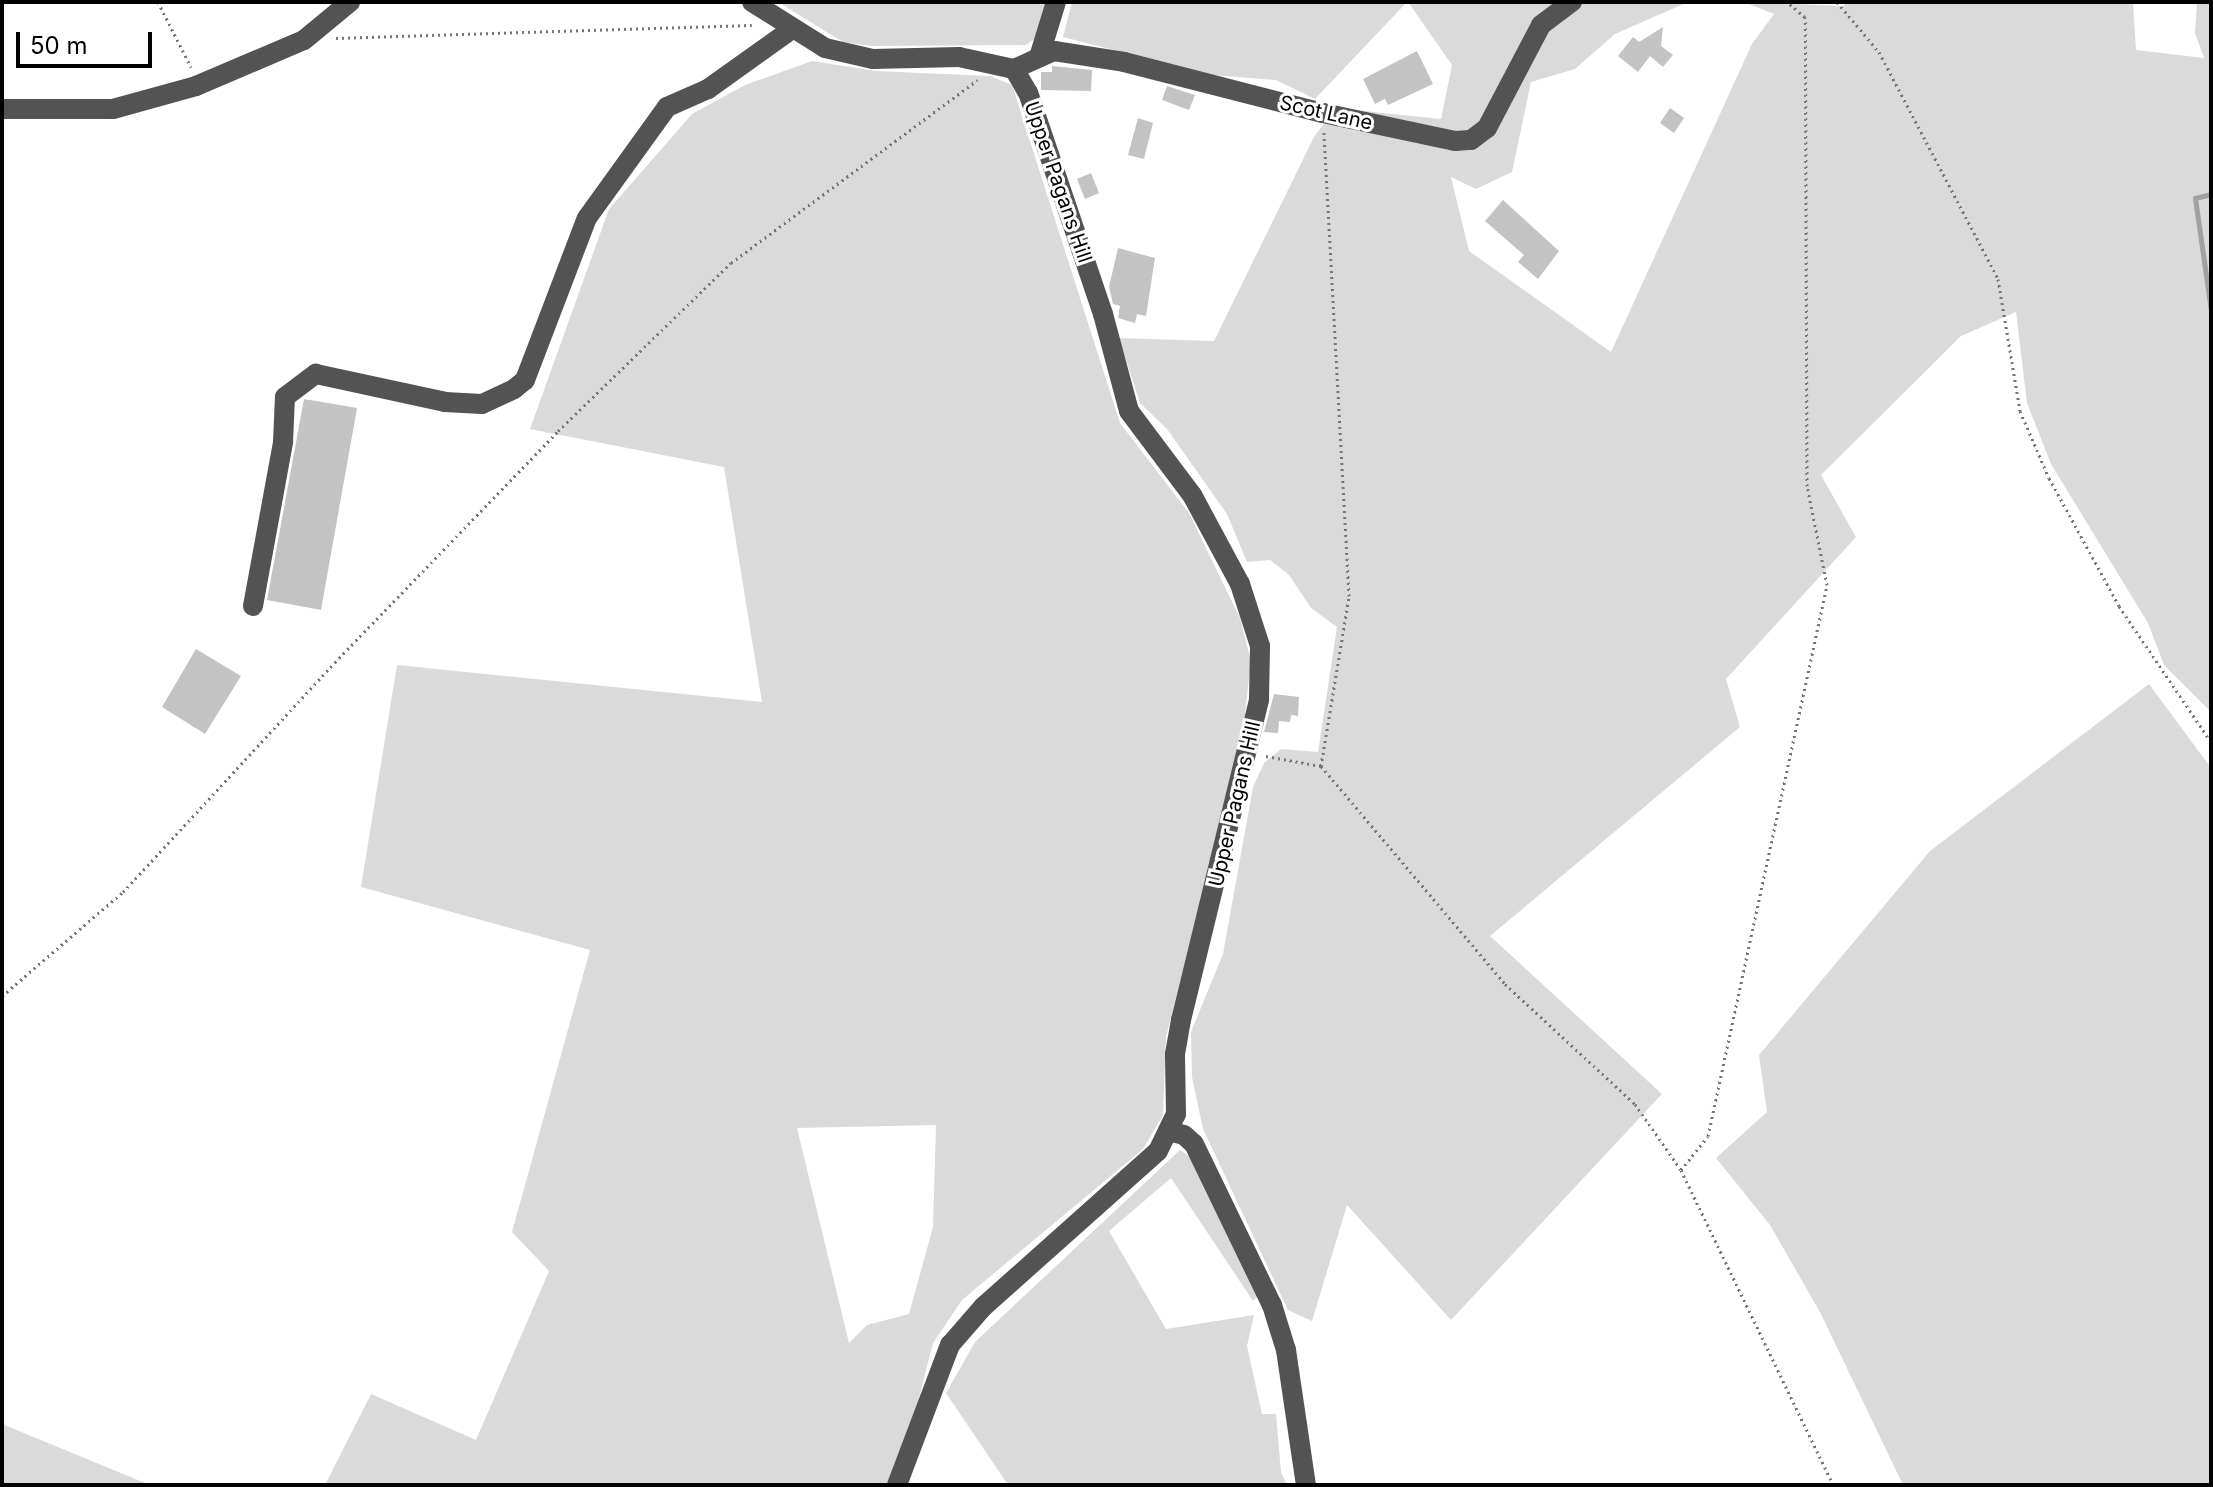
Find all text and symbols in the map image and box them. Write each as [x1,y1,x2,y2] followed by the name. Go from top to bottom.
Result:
[20,16,156,66] scale bar
[30,31,88,60] text: 50 m
[1277,91,1375,135] street label: Scot Lane
[1019,98,1097,266] street label: Upper Pagans Hill
[1204,719,1266,889] street label: Upper Pagans Hill

